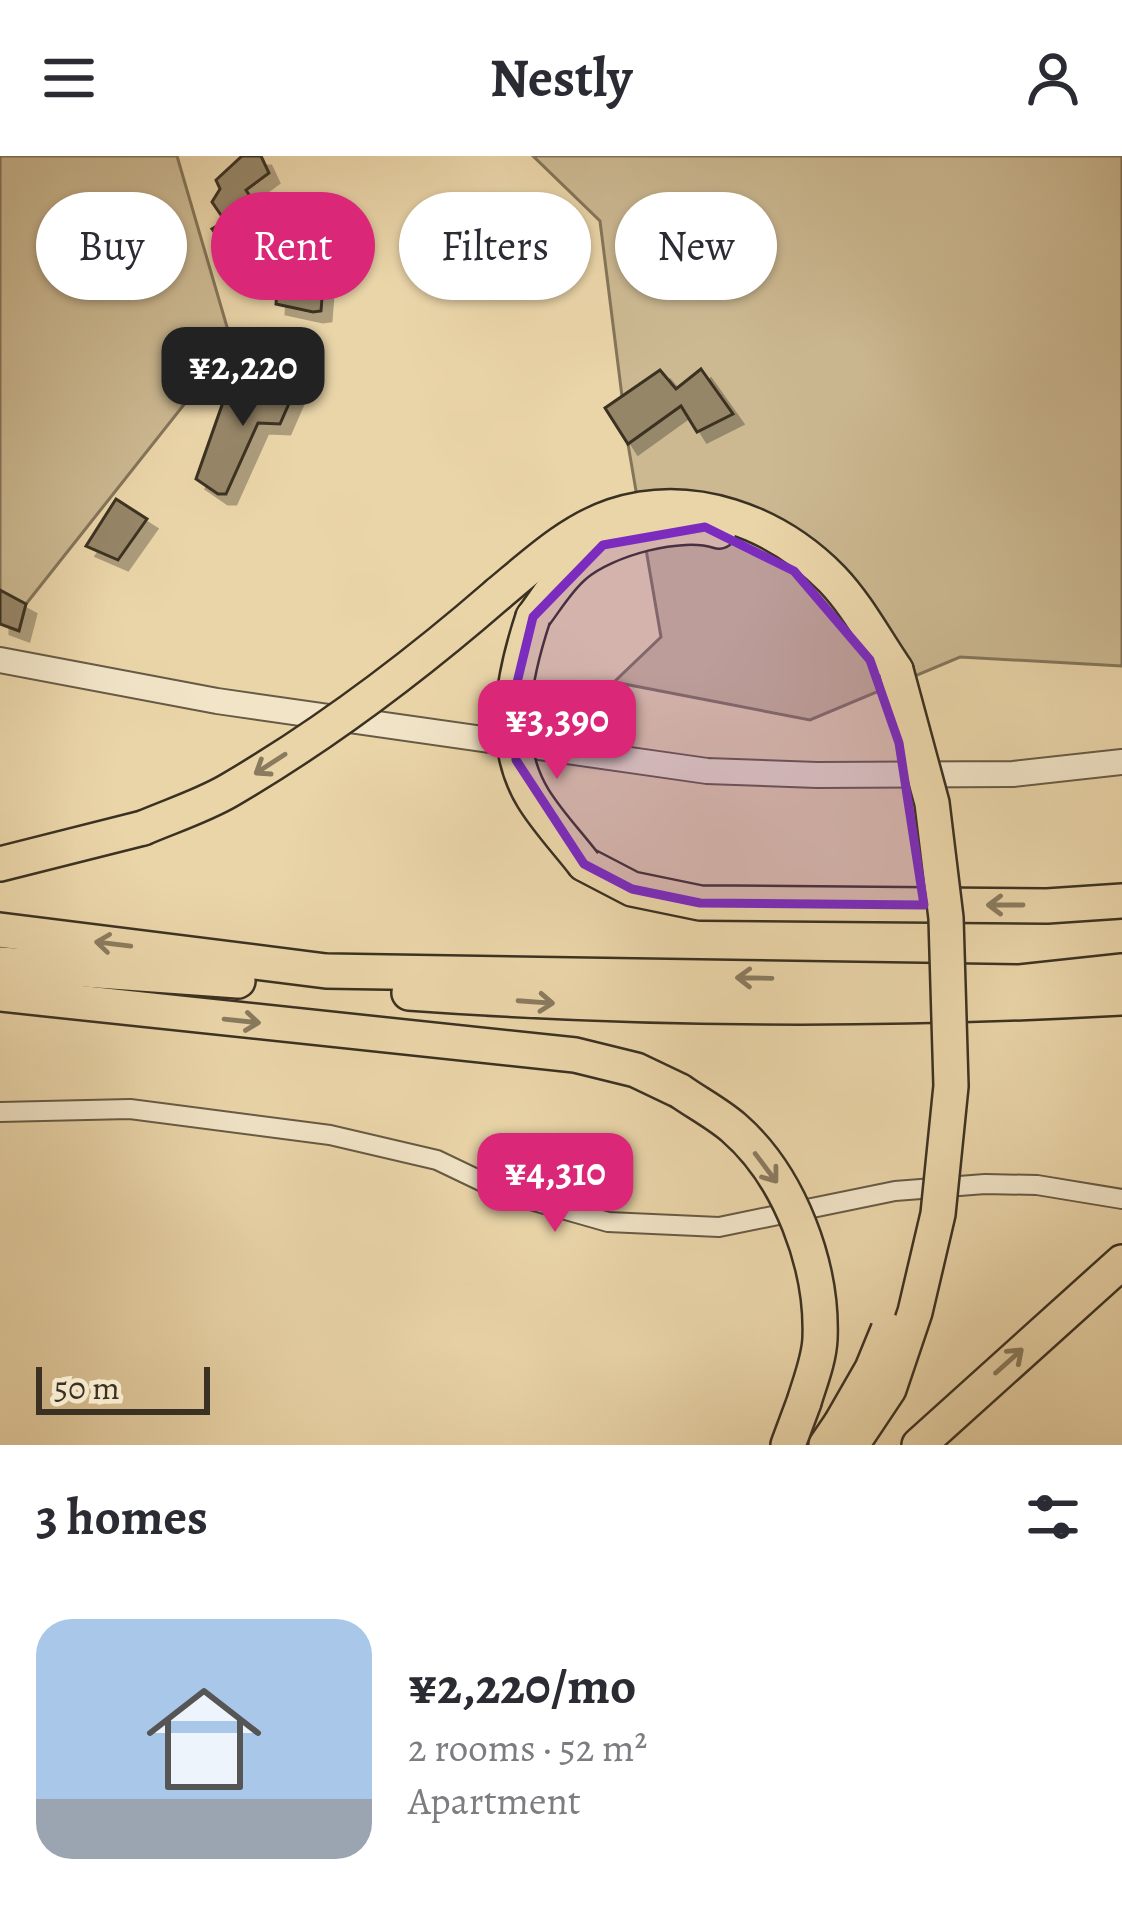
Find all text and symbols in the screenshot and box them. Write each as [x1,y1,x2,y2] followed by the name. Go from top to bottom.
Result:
[490,41,632,115] text: Nestly
[36,45,102,111] icon: menu
[1020,45,1086,111] icon: person
[36,192,187,300] chip: Buy
[211,192,375,300] chip: Rent
[399,192,591,300] chip: Filters
[615,192,777,300] chip: New
[145,327,341,429] pin: ¥2,220
[188,339,298,392] text: ¥2,220
[459,680,655,782] pin: ¥3,390
[505,692,609,745] text: ¥3,390
[253,752,287,777] one-way arrow
[986,894,1025,916] one-way arrow
[94,933,133,955] one-way arrow
[735,967,774,989] one-way arrow
[516,991,555,1014] one-way arrow
[221,1010,260,1032] one-way arrow
[457,1133,653,1235] pin: ¥4,310
[504,1145,606,1198] text: ¥4,310
[753,1152,779,1184] one-way arrow
[993,1347,1023,1375] one-way arrow
[36,1361,210,1414] scale bar
[54,1365,120,1410] text: 50 m
[36,1482,208,1552] text: 3 homes
[1020,1484,1086,1550] icon: filters
[408,1651,636,1721] text: ¥2,220/mo
[132,1667,276,1811] icon: home
[408,1721,647,1774] text: 2 rooms · 52 m²
[408,1774,581,1827] text: Apartment

